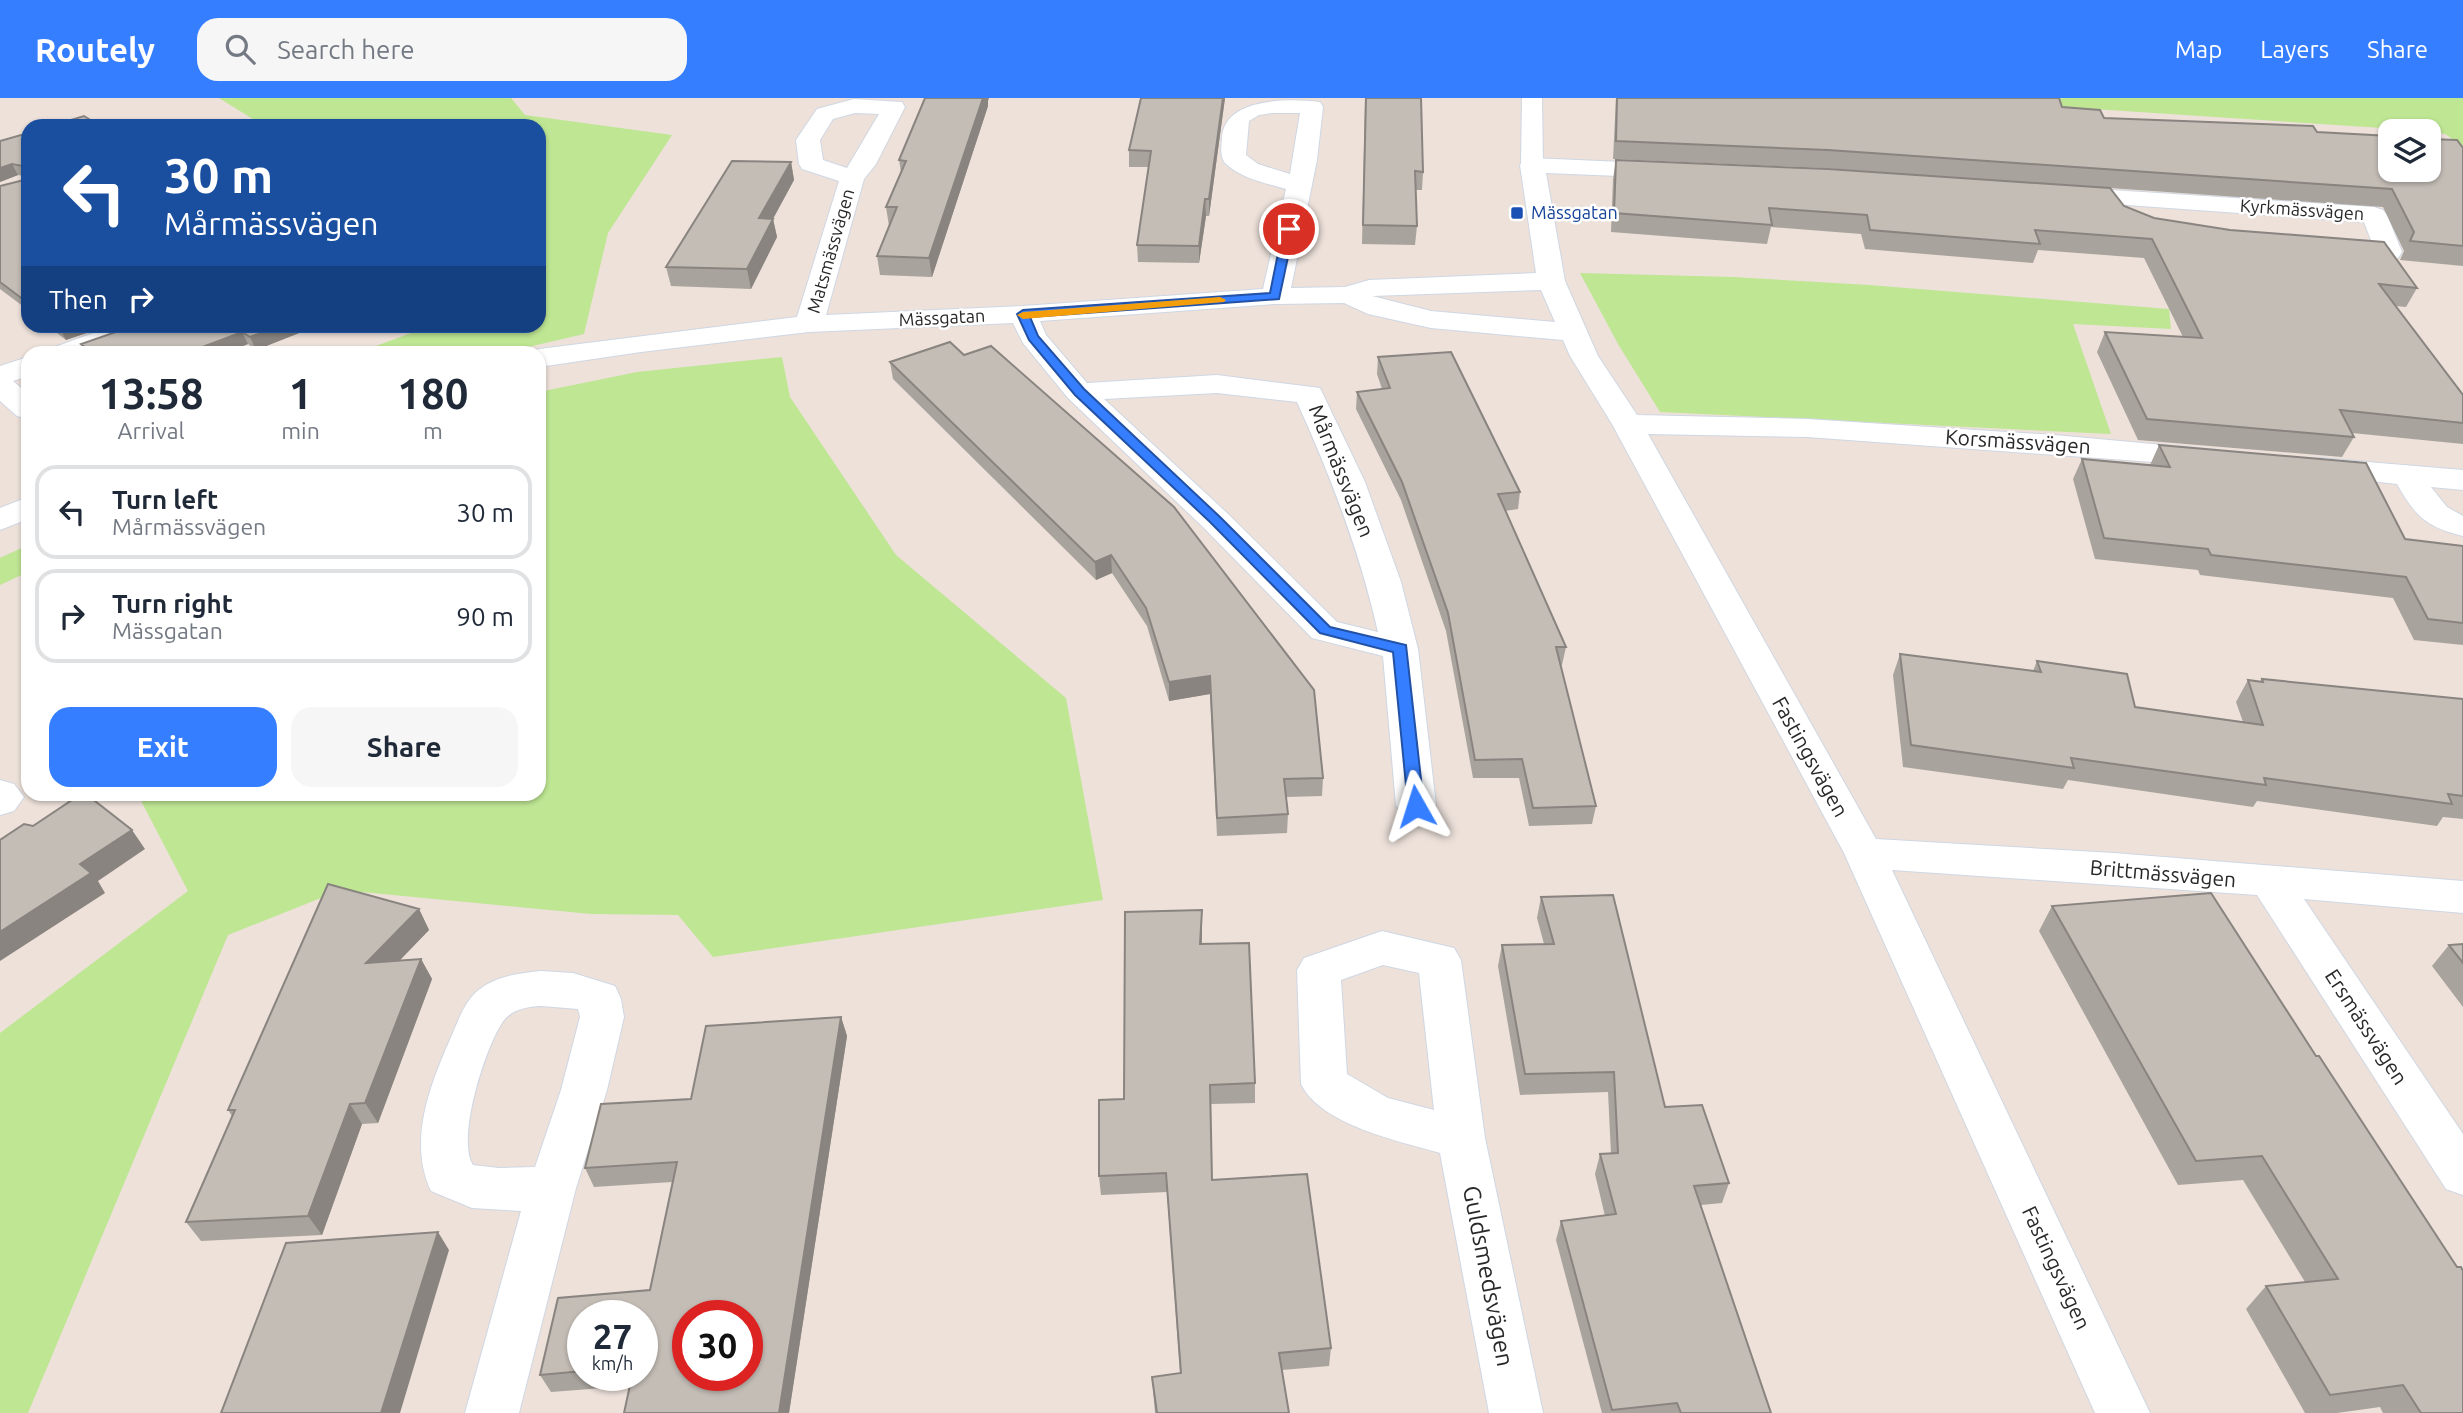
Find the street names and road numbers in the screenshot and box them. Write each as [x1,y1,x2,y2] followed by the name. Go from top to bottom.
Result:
[803,186,857,315] street label: Matsmässvägen
[2239,195,2365,223] street label: Kyrkmässvägen
[898,305,986,329] street label: Mässgatan
[1304,401,1379,540] street label: Mårmässvägen
[1945,424,2092,458] street label: Korsmässvägen
[1768,692,1854,821] street label: Fastingsvägen
[2089,855,2237,891] street label: Brittmässvägen
[2321,964,2413,1089] street label: Ersmässvägen
[1458,1183,1519,1369] street label: Guldsmedsvägen
[2018,1202,2096,1333] street label: Fastingsvägen

